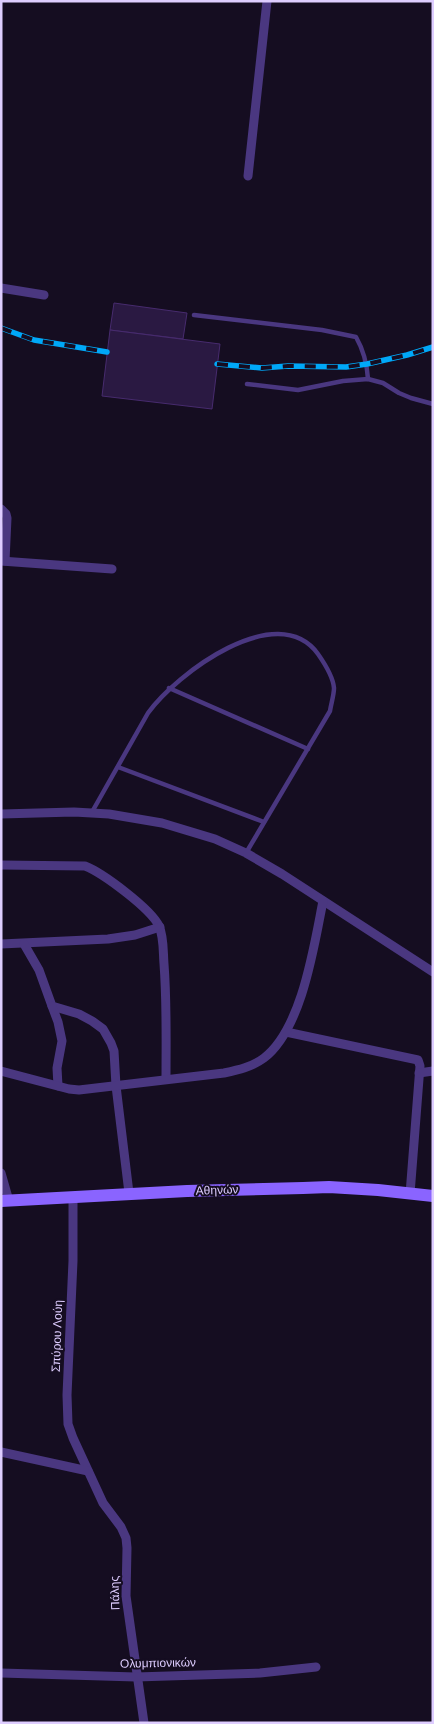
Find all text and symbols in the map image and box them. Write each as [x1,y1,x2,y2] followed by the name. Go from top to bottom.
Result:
[195,1182,239,1198] street label: Αθηνών
[49,1300,65,1372] street label: Σπύρου Λούη
[107,1576,123,1610] street label: Πάλης
[120,1655,196,1671] street label: Ολυμπιονικών

